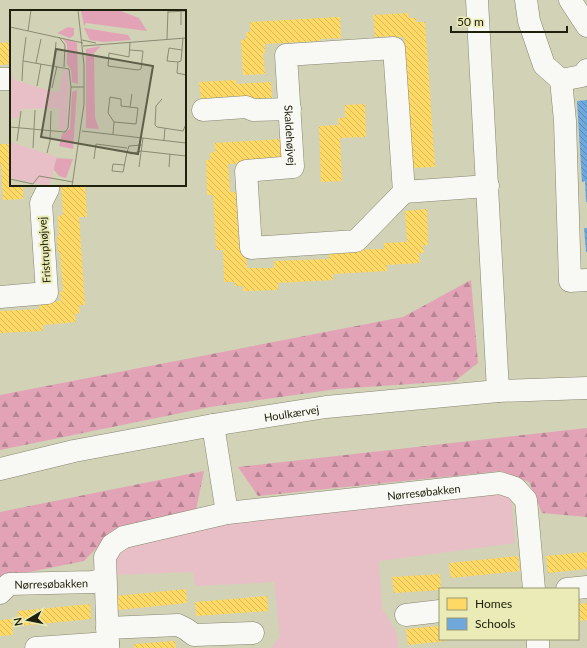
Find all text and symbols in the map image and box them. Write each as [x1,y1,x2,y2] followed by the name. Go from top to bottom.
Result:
[451,8,567,34] scale bar
[10,10,186,186] inset map
[457,14,484,29] text: 50 m
[283,105,299,166] street label: Skaldehøjvej
[35,216,53,284] street label: Fristruphøjvej
[263,402,320,423] street label: Houlkærvej
[386,481,461,502] street label: Nørresøbakken
[14,576,88,590] street label: Nørresøbakken
[439,588,579,640] legend
[475,596,512,611] text: Homes
[8,600,48,640] north arrow
[475,616,516,631] text: Schools
[11,617,25,627] text: N

